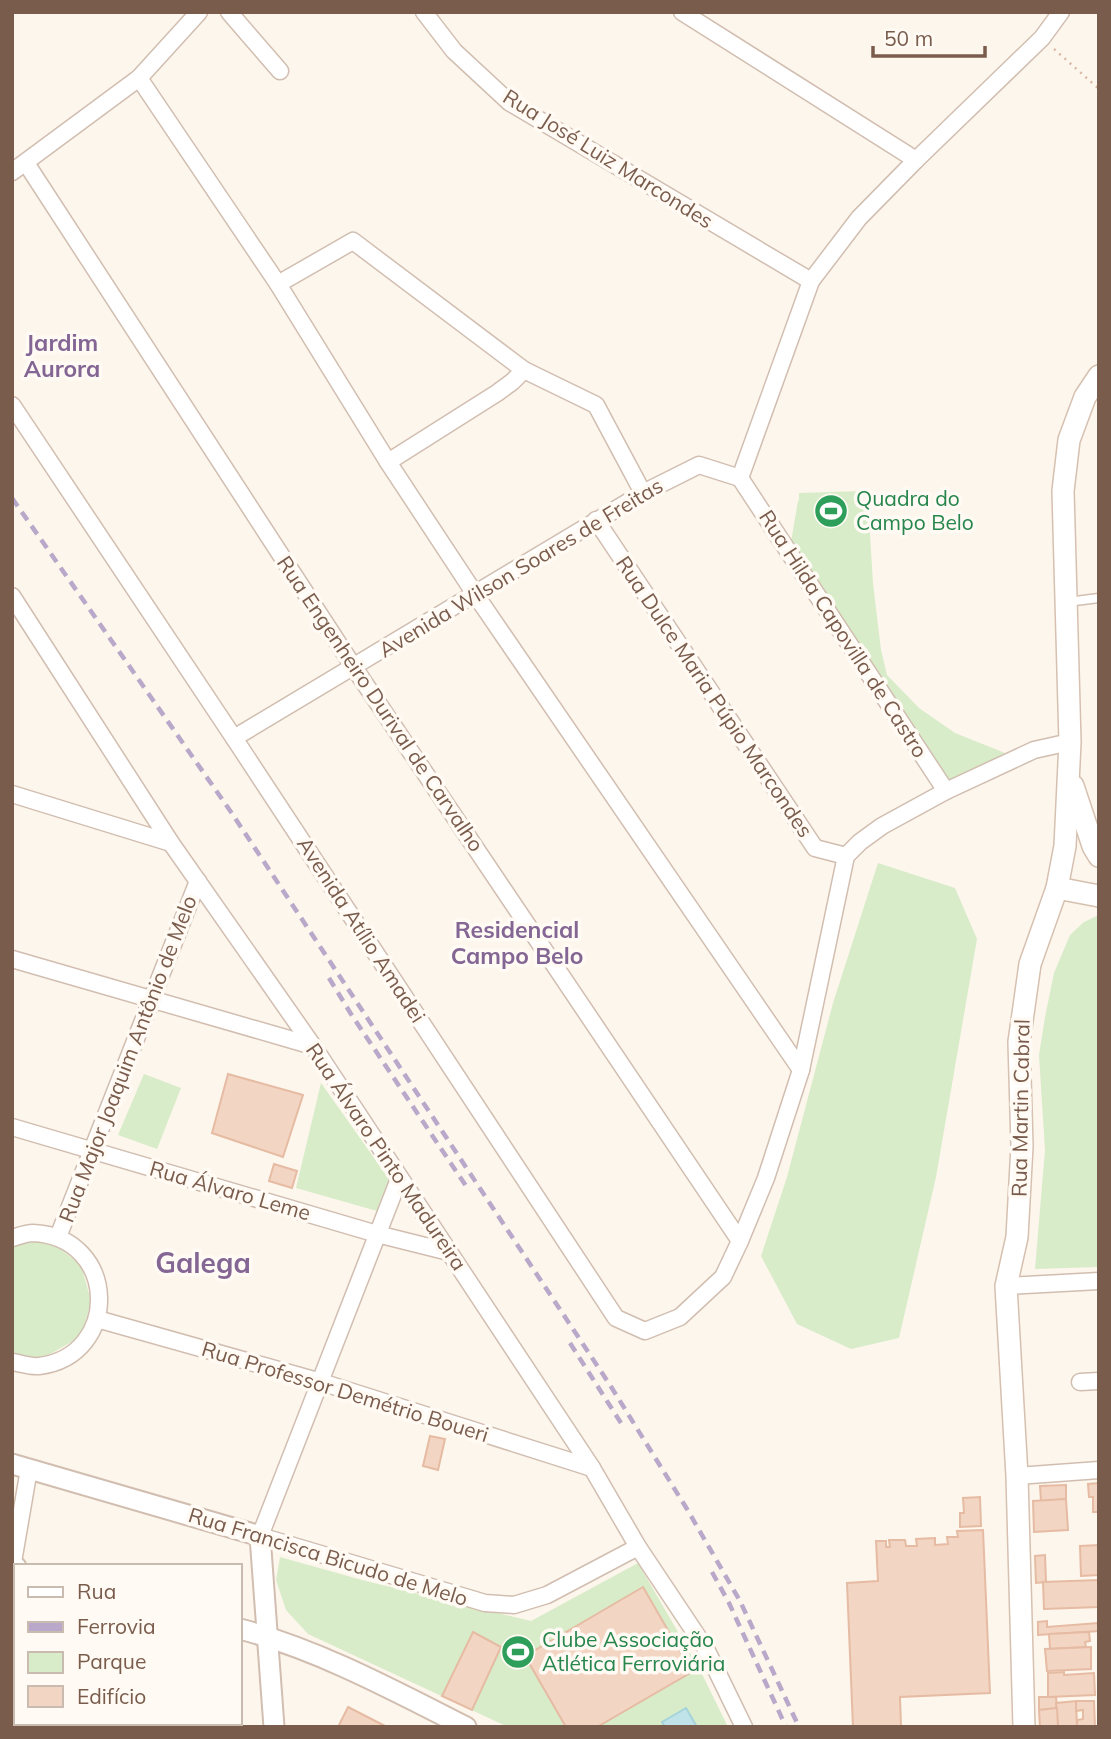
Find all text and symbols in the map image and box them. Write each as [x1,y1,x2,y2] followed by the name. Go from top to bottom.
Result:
[873,14,985,58] scale bar
[884,25,933,51] text: 50 m
[499,83,718,233] street label: Rua José Luiz Marcondes
[24,328,100,383] district label: Jardim Aurora
[374,472,667,662] street label: Avenida Wilson Soares de Freitas
[856,485,974,535] place label: Quadra do Campo Belo
[812,492,850,530] sports icon: Quadra do Campo Belo
[754,505,934,762] street label: Rua Hilda Capovilla de Castro
[272,551,490,856] street label: Rua Engenheiro Durival de Carvalho
[611,551,819,842] street label: Rua Dulce Maria Púpio Marcondes
[292,832,432,1027] street label: Avenida Atílio Amadei
[53,891,202,1226] street label: Rua Major Joaquim Antônio de Melo
[451,915,583,970] district label: Residencial Campo Belo
[1005,1019,1035,1197] street label: Rua Martin Cabral
[301,1038,473,1275] street label: Rua Álvaro Pinto Madureira
[147,1155,314,1225] street label: Rua Álvaro Leme
[155,1245,251,1280] district label: Galega
[199,1335,492,1447] street label: Rua Professor Demétrio Boueri
[185,1501,471,1611] street label: Rua Francisca Bicudo de Melo
[14,1564,242,1725] legend
[77,1578,116,1604] text: Rua
[77,1613,156,1639] text: Ferrovia
[542,1626,725,1676] place label: Clube Associação Atlética Ferroviária
[499,1633,537,1671] sports icon: Clube Associação Atlética Ferroviária
[77,1648,146,1674] text: Parque
[77,1683,146,1709] text: Edifício

